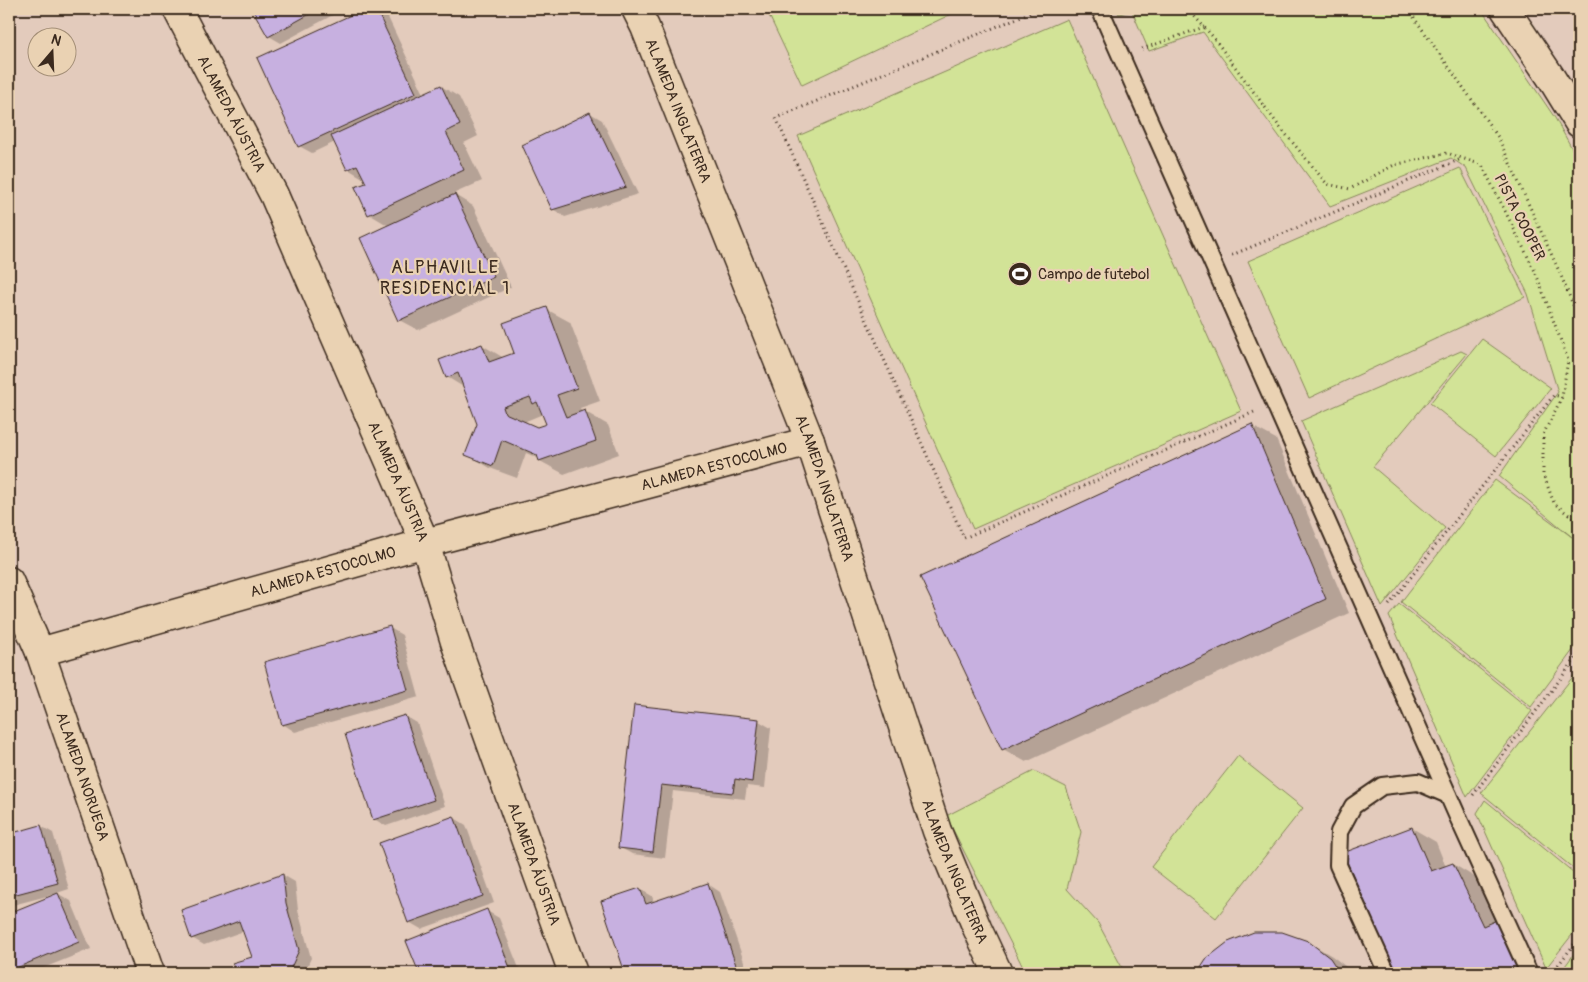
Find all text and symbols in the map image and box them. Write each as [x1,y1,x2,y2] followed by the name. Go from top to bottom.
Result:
[28,28,78,78] north arrow
[49,31,63,50] text: N
[641,36,715,186] street label: ALAMEDA INGLATERRA
[193,52,269,176] street label: ALAMEDA ÁUSTRIA
[1490,171,1550,264] street label: PISTA COOPER
[380,256,510,300] district label: ALPHAVILLE RESIDENCIAL 1
[1007,261,1033,287] sports icon: Campo de futebol
[1038,265,1150,284] place label: Campo de futebol
[790,412,858,564] street label: ALAMEDA INGLATERRA
[363,419,432,545] street label: ALAMEDA ÁUSTRIA
[639,438,789,495] street label: ALAMEDA ESTOCOLMO
[248,543,398,602] street label: ALAMEDA ESTOCOLMO
[51,710,113,844] street label: ALAMEDA NORUEGA
[917,797,992,947] street label: ALAMEDA INGLATERRA
[503,800,564,928] street label: ALAMEDA ÁUSTRIA

